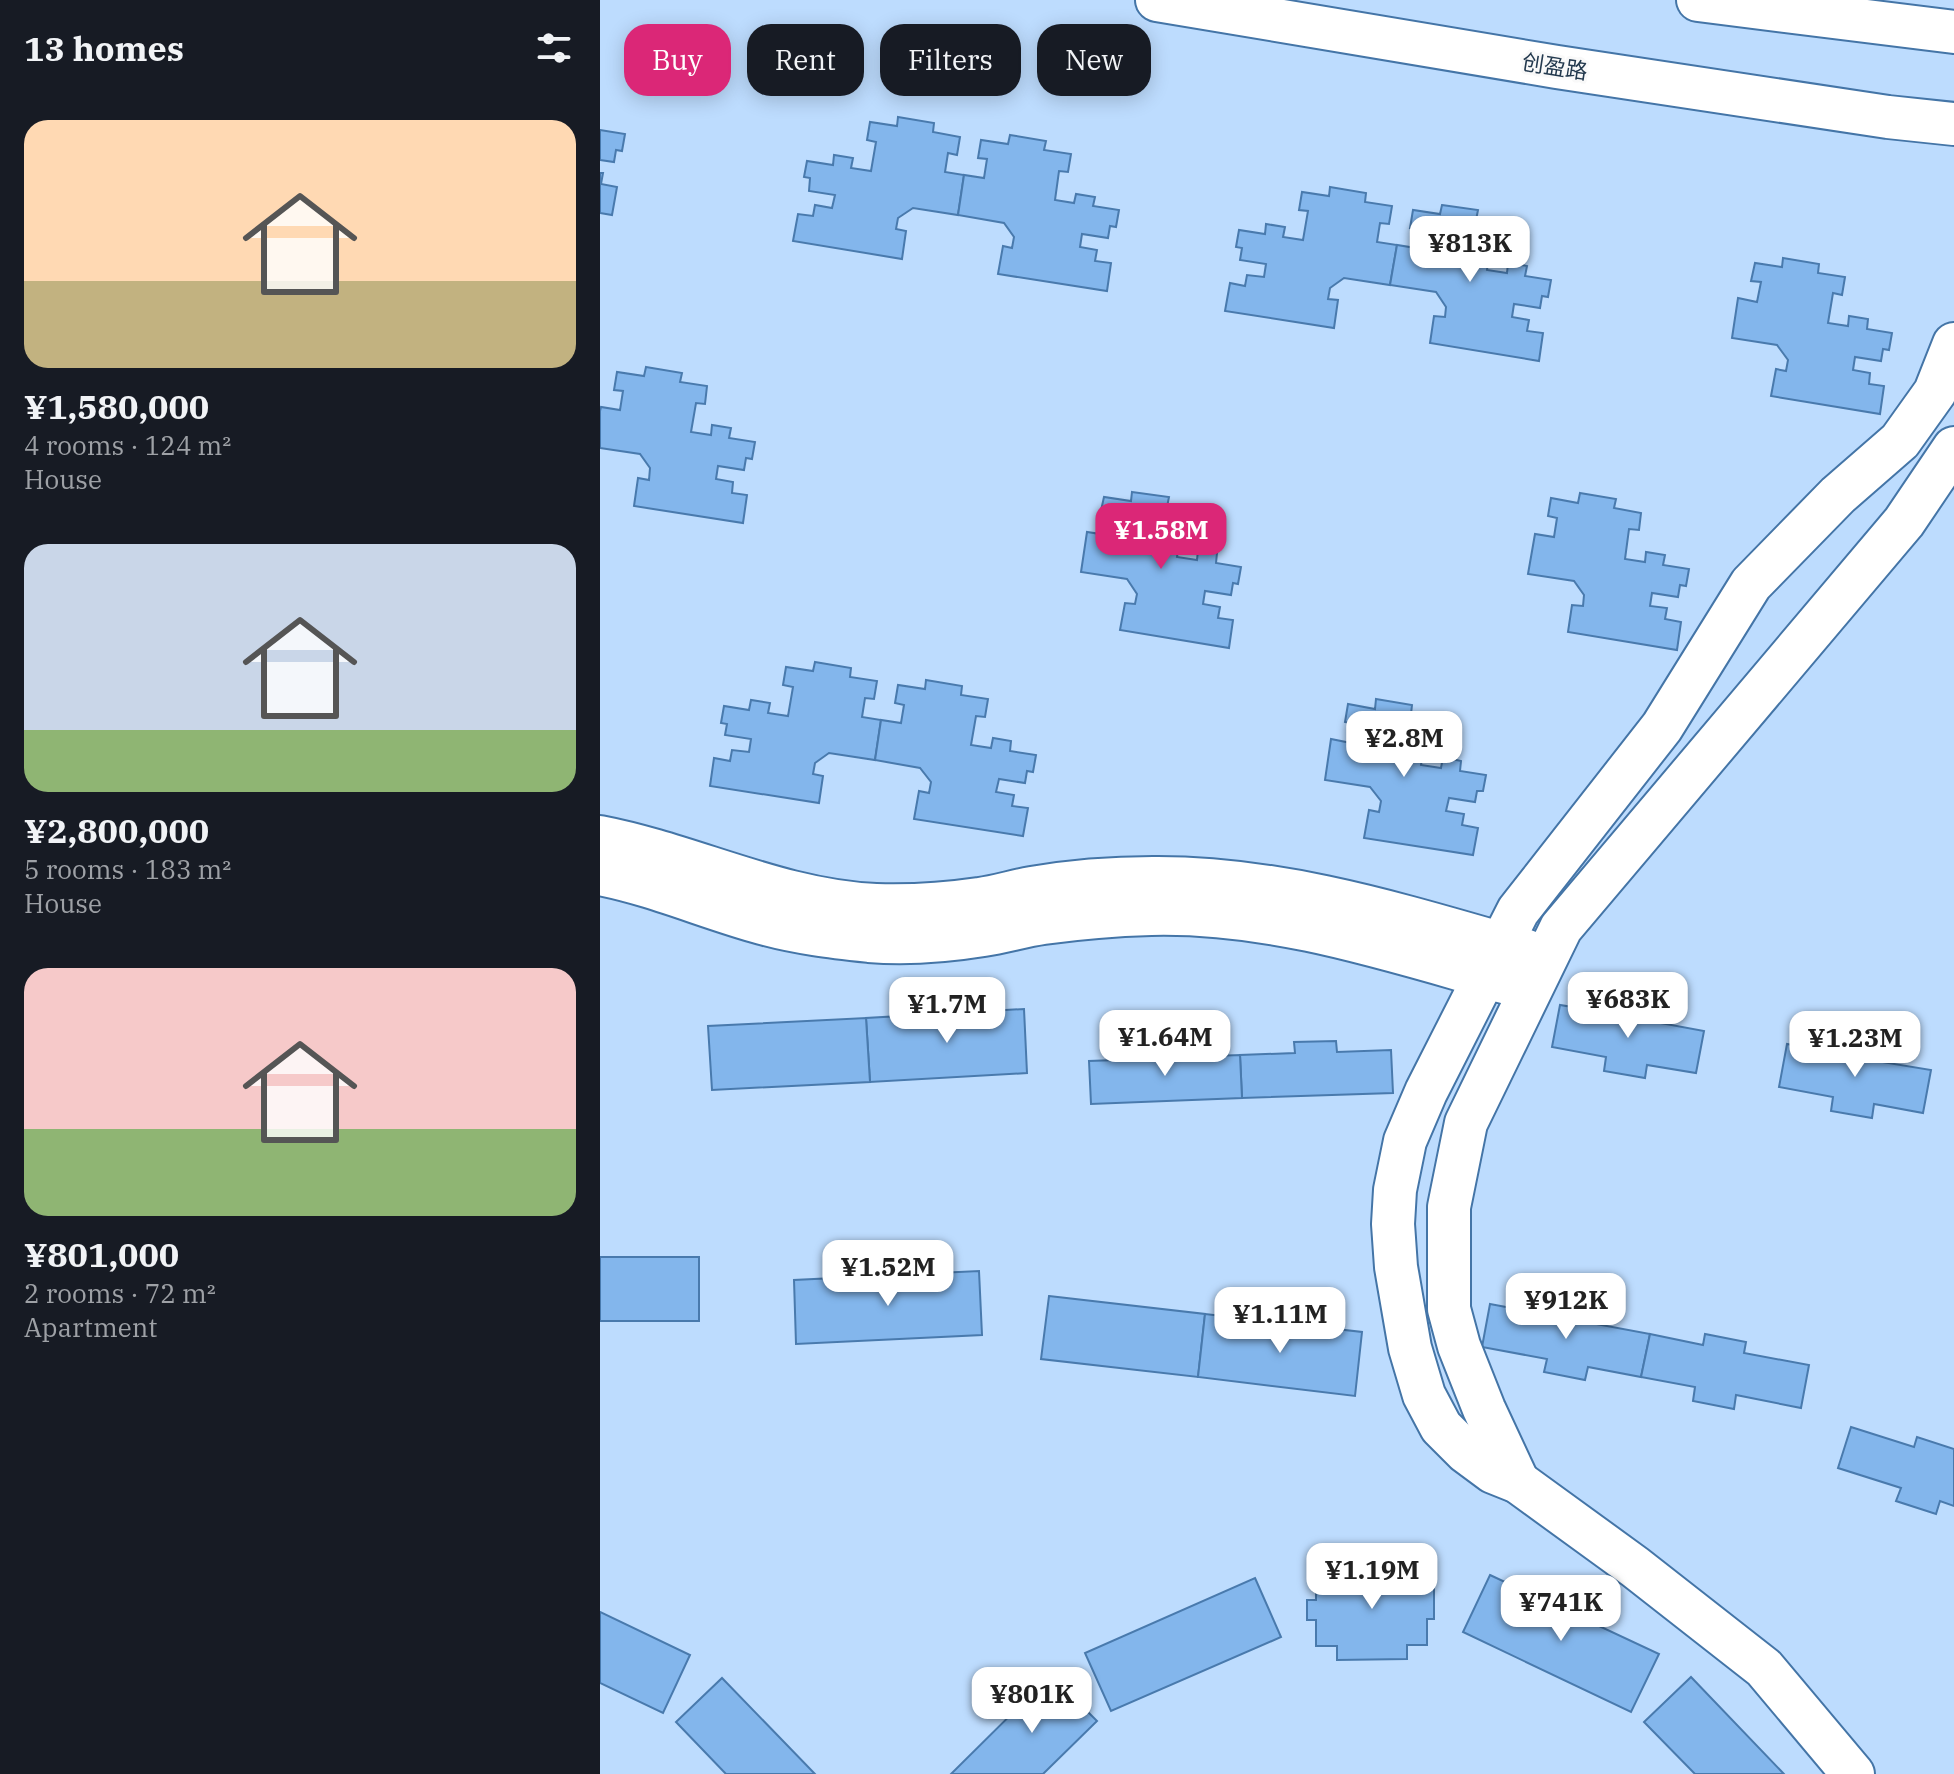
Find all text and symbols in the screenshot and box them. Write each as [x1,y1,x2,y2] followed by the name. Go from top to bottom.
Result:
[624,24,731,96] chip: Buy
[747,24,864,96] chip: Rent
[880,24,1021,96] chip: Filters
[1037,24,1151,96] chip: New
[24,26,184,70] text: 13 homes
[532,26,576,70] icon: filters
[1520,47,1590,85] street label: 创盈路
[228,172,372,316] icon: home
[1414,216,1526,284] pin: ¥813K
[1428,225,1512,259] text: ¥813K
[24,384,209,428] text: ¥1,580,000
[24,428,231,462] text: 4 rooms · 124 m²
[24,462,102,496] text: House
[1096,503,1226,571] pin: ¥1.58M
[1113,512,1209,546] text: ¥1.58M
[228,596,372,740] icon: home
[1348,711,1460,779] pin: ¥2.8M
[1364,720,1444,754] text: ¥2.8M
[24,808,209,852] text: ¥2,800,000
[24,852,231,886] text: 5 rooms · 183 m²
[24,886,102,920] text: House
[1572,972,1684,1040] pin: ¥683K
[891,977,1003,1045] pin: ¥1.7M
[1586,981,1670,1015] text: ¥683K
[907,986,987,1020] text: ¥1.7M
[1100,1010,1230,1078] pin: ¥1.64M
[1790,1011,1920,1079] pin: ¥1.23M
[1117,1019,1213,1053] text: ¥1.64M
[228,1020,372,1164] icon: home
[1807,1020,1903,1054] text: ¥1.23M
[24,1232,179,1276] text: ¥801,000
[823,1240,953,1308] pin: ¥1.52M
[840,1249,936,1283] text: ¥1.52M
[1510,1273,1622,1341] pin: ¥912K
[24,1276,216,1310] text: 2 rooms · 72 m²
[1524,1282,1608,1316] text: ¥912K
[1215,1287,1345,1355] pin: ¥1.11M
[1232,1296,1328,1330] text: ¥1.11M
[24,1310,157,1344] text: Apartment
[1307,1543,1437,1611] pin: ¥1.19M
[1324,1552,1420,1586] text: ¥1.19M
[1505,1575,1617,1643] pin: ¥741K
[1519,1584,1603,1618] text: ¥741K
[976,1667,1088,1735] pin: ¥801K
[990,1676,1074,1710] text: ¥801K

